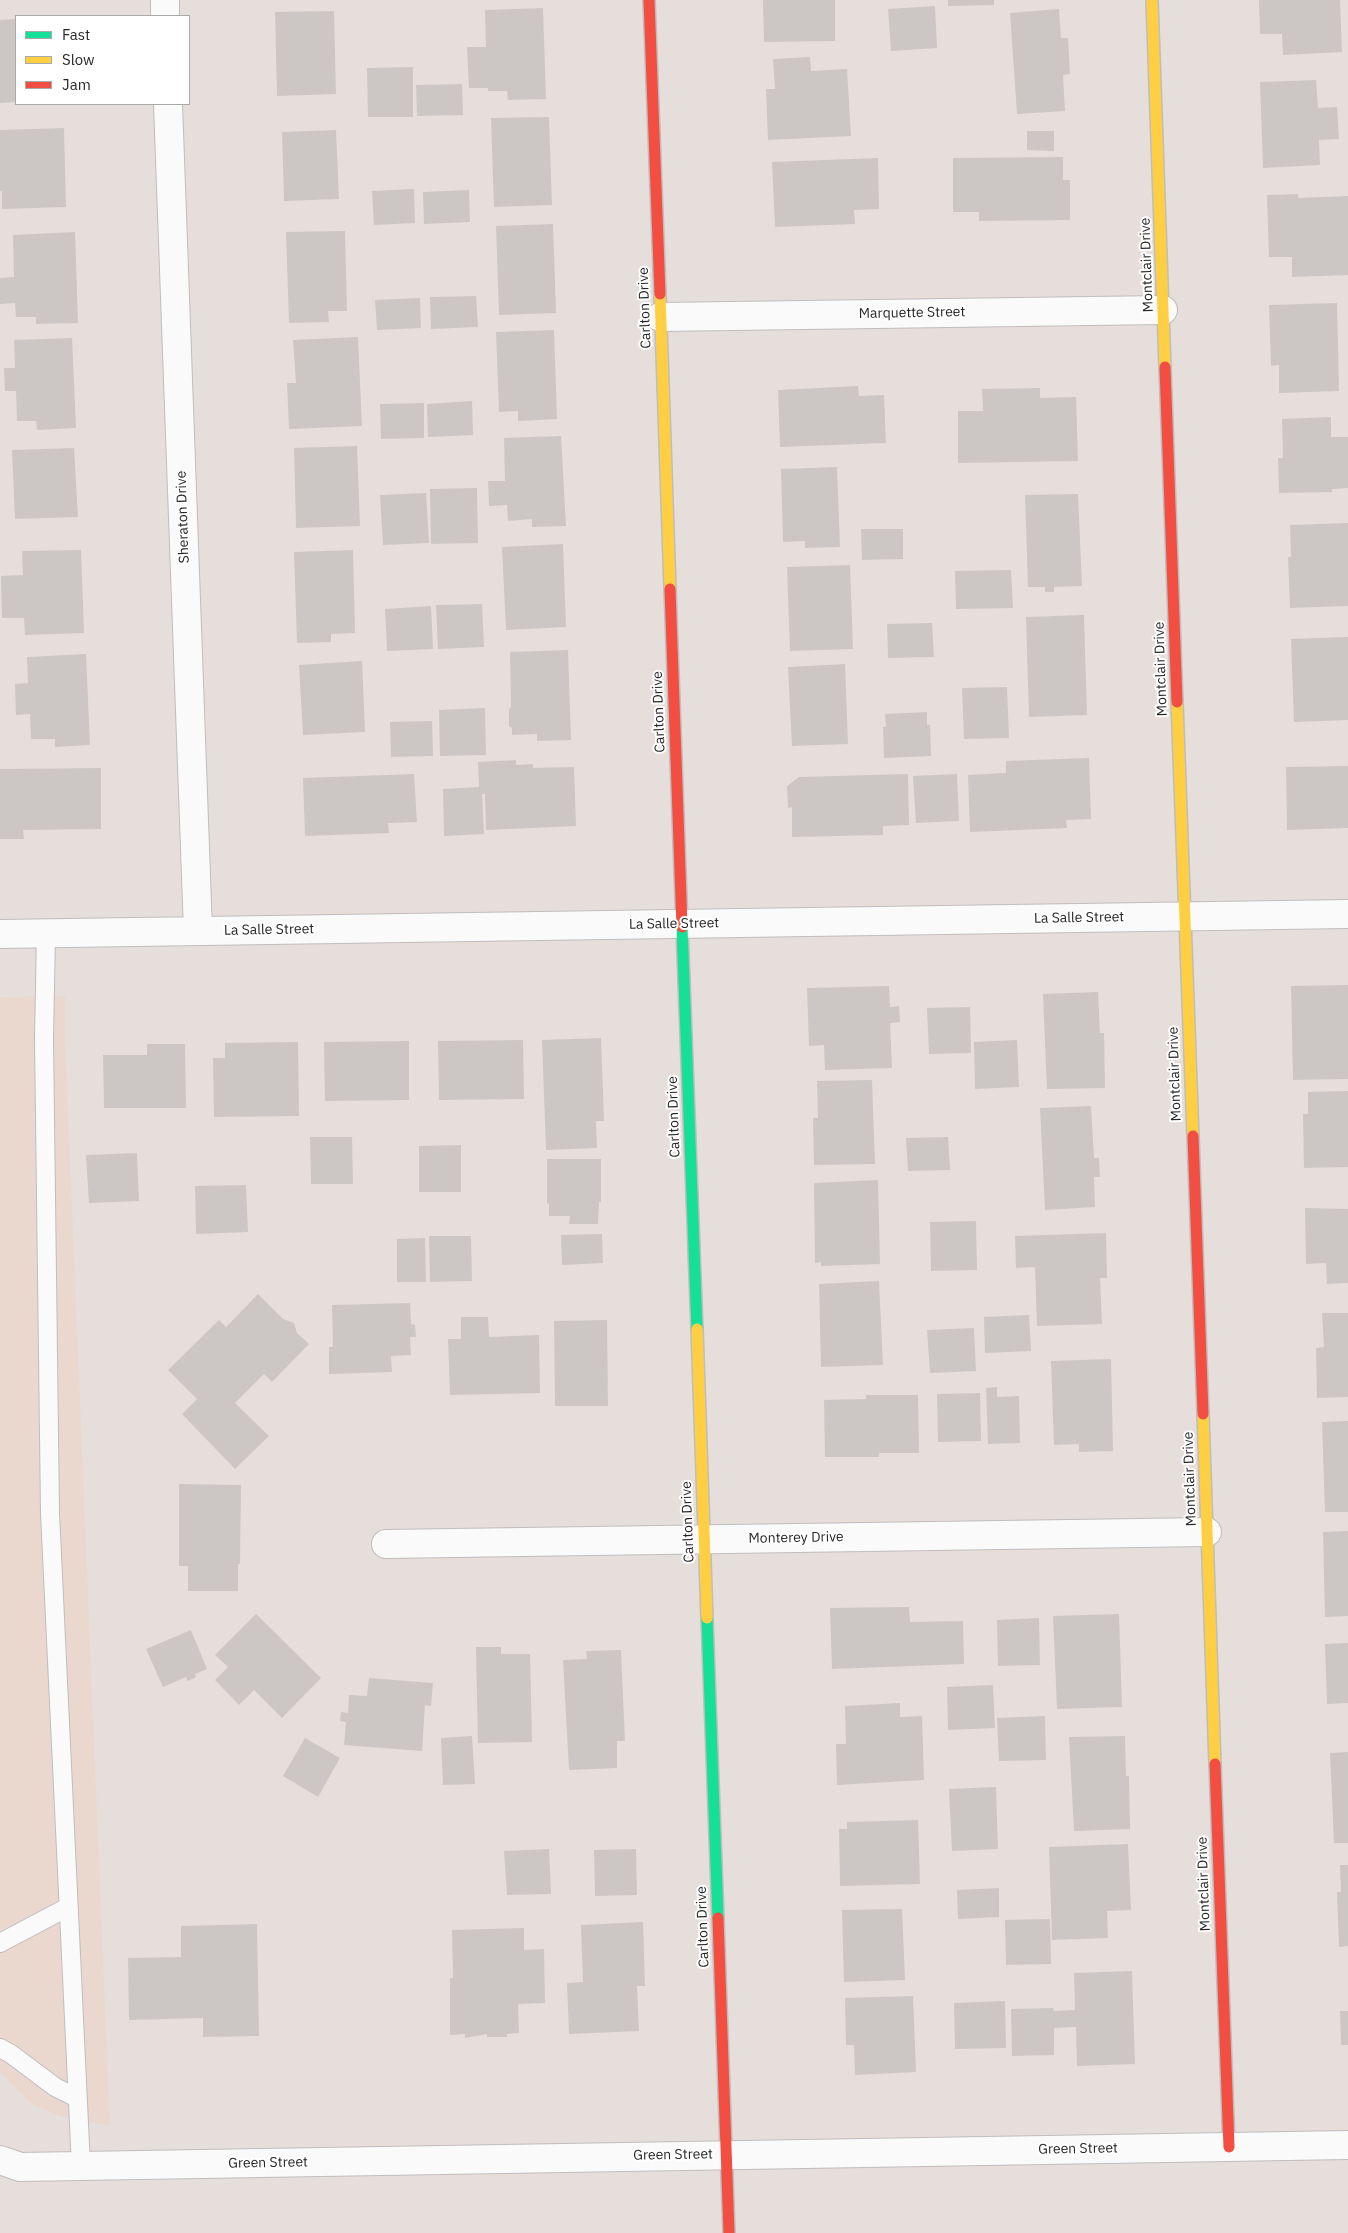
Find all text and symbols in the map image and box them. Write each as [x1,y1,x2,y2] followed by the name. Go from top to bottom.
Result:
[15,15,190,105] legend
[62,25,90,44] text: Fast
[62,50,95,69] text: Slow
[62,75,91,94] text: Jam
[1137,217,1157,313] street label: Montclair Drive
[635,267,655,349] street label: Carlton Drive
[859,304,965,322] street label: Marquette Street
[173,470,193,564] street label: Sheraton Drive
[1151,621,1171,717] street label: Montclair Drive
[649,671,669,753] street label: Carlton Drive
[1034,909,1124,927] street label: La Salle Street
[629,915,719,933] street label: La Salle Street
[224,921,314,939] street label: La Salle Street
[1165,1026,1185,1122] street label: Montclair Drive
[664,1076,684,1158] street label: Carlton Drive
[1180,1431,1200,1527] street label: Montclair Drive
[678,1481,698,1563] street label: Carlton Drive
[748,1529,844,1547] street label: Monterey Drive
[1194,1836,1214,1932] street label: Montclair Drive
[693,1886,713,1968] street label: Carlton Drive
[1038,2140,1118,2158] street label: Green Street
[633,2146,713,2164] street label: Green Street
[228,2154,308,2172] street label: Green Street

